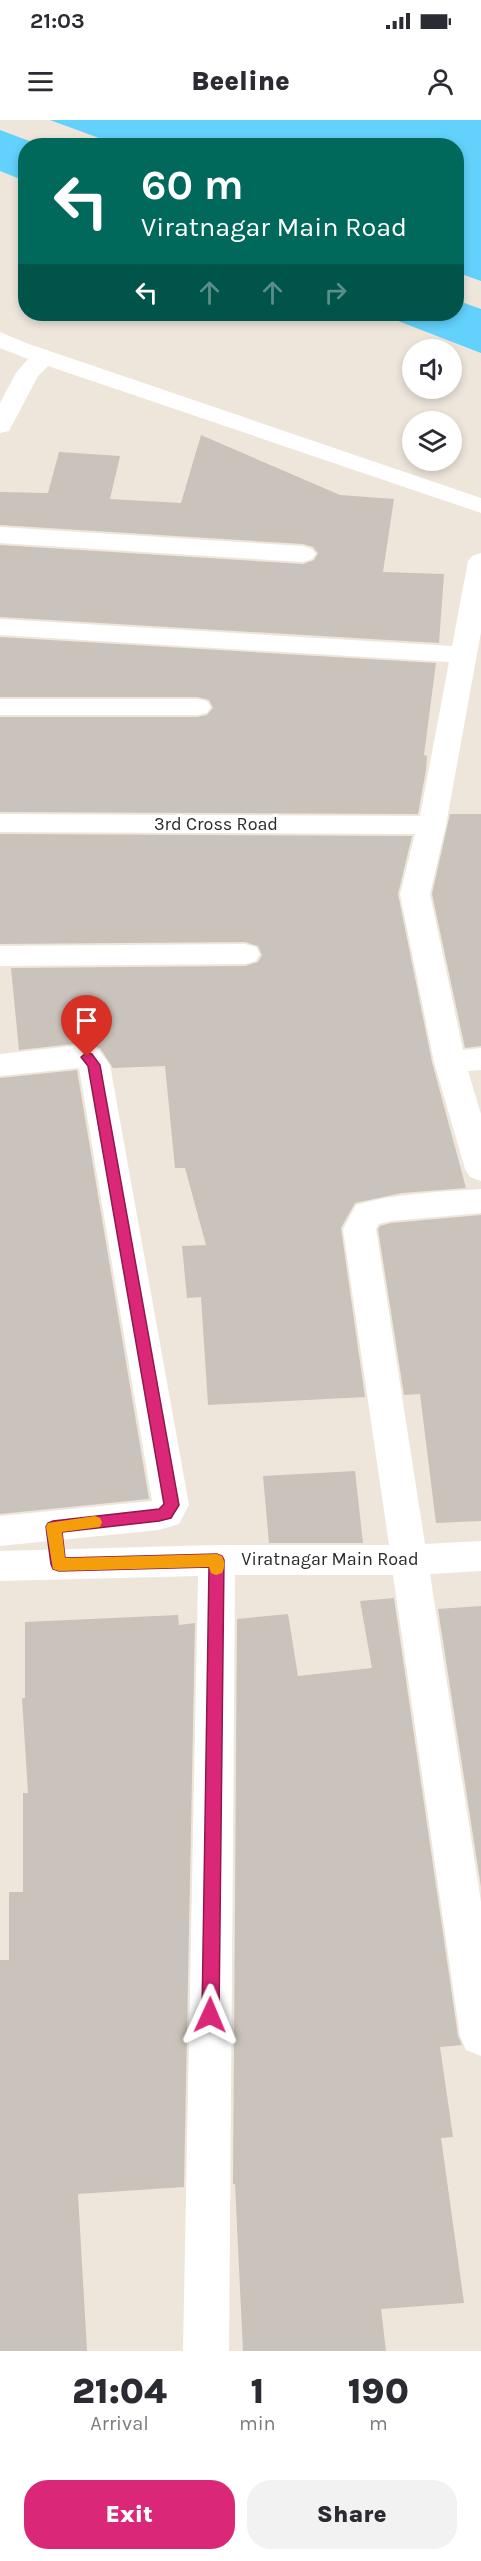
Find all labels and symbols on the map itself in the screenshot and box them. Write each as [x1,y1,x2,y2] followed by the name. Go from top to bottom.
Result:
[154,813,278,835] street label: 3rd Cross Road
[61,995,112,1057] pin
[241,1548,419,1570] street label: Viratnagar Main Road
[178,1983,242,2047] position arrow

